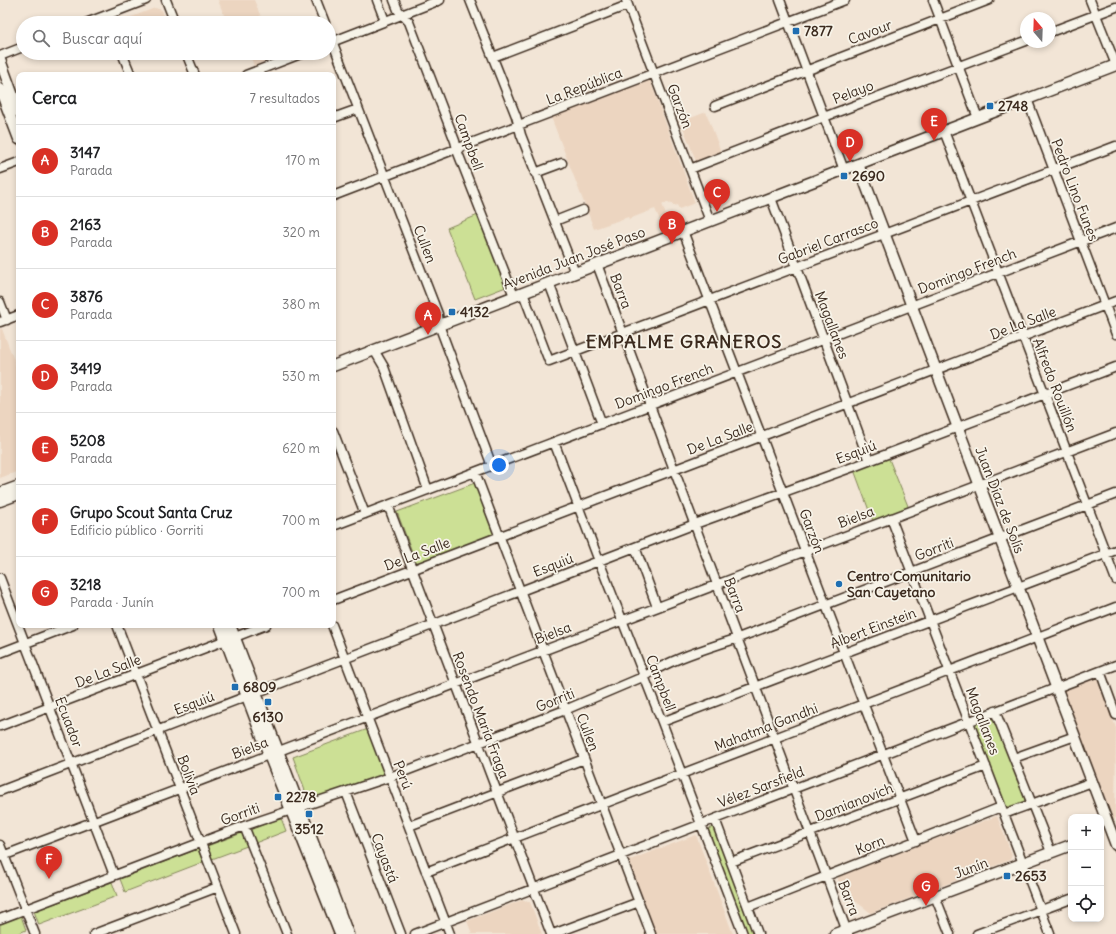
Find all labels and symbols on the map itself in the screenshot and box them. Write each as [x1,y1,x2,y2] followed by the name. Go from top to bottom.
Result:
[1020,12,1056,48] north arrow
[845,15,895,49] street label: Cavour
[804,22,833,40] place label: 7877
[791,26,801,36] marker: 7877
[543,63,625,109] street label: La República
[830,76,876,108] street label: Pelayo
[663,81,697,131] street label: Garzón
[998,97,1028,115] place label: 2748
[985,101,995,111] marker: 2748
[921,108,947,141] pin: E
[450,111,488,173] street label: Campbell
[837,129,863,162] pin: D
[1047,136,1103,244] street label: Pedro Lino Funes
[852,167,885,185] place label: 2690
[839,171,849,181] marker: 2690
[704,179,730,212] pin: C
[659,211,685,244] pin: B
[775,214,881,268] street label: Gabriel Carrasco
[500,222,648,293] street label: Avenida Juan José Paso
[410,223,440,265] street label: Cullen
[915,244,1019,298] street label: Domingo French
[606,271,636,311] street label: Barra
[811,288,853,362] street label: Magallanes
[415,302,441,335] pin: A
[987,302,1059,344] street label: De La Salle
[460,303,489,321] place label: 4132
[447,307,457,317] marker: 4132
[586,330,782,353] district label: EMPALME GRANEROS
[1029,335,1081,435] street label: Alfredo Rouillón
[612,359,716,413] street label: Domingo French
[684,417,756,459] street label: De La Salle
[833,436,879,468] street label: Esquiú
[971,444,1029,556] street label: Juan Díaz de Solís
[489,455,509,475] your location
[835,502,877,532] street label: Bielsa
[795,506,829,556] street label: Garzón
[381,533,453,575] street label: De La Salle
[912,533,956,565] street label: Gorriti
[530,549,576,581] street label: Esquiú
[847,567,971,601] place label: Centro Comunitario San Cayetano
[720,575,750,615] street label: Barra
[834,579,844,589] marker: Centro Comunitario San Cayetano
[828,603,918,653] street label: Albert Einstein
[532,618,574,648] street label: Bielsa
[449,649,513,781] street label: Rosendo María Fraga
[72,650,144,692] street label: De La Salle
[642,652,680,714] street label: Campbell
[243,678,276,696] place label: 6809
[230,682,240,692] marker: 6809
[533,684,577,716] street label: Gorriti
[962,684,1004,758] street label: Magallanes
[171,687,217,719] street label: Esquiú
[51,694,87,750] street label: Ecuador
[263,697,273,707] marker: 6130
[712,699,820,755] street label: Mahatma Gandhi
[253,708,283,726] place label: 6130
[573,711,603,753] street label: Cullen
[229,733,271,763] street label: Bielsa
[173,753,205,797] street label: Bolivia
[389,758,417,792] street label: Perú
[715,762,807,812] street label: Vélez Sarsfield
[812,779,896,825] street label: Damianovich
[286,788,316,806] place label: 2278
[273,792,283,802] marker: 2278
[218,799,262,829] street label: Gorriti
[304,809,314,819] marker: 3512
[294,820,324,838] place label: 3512
[367,830,403,886] street label: Cayastá
[853,831,887,859] street label: Korn
[36,846,62,879] pin: F
[952,853,990,883] street label: Junín
[1015,867,1047,885] place label: 2653
[1002,871,1012,881] marker: 2653
[913,873,939,906] pin: G
[834,878,864,918] street label: Barra

